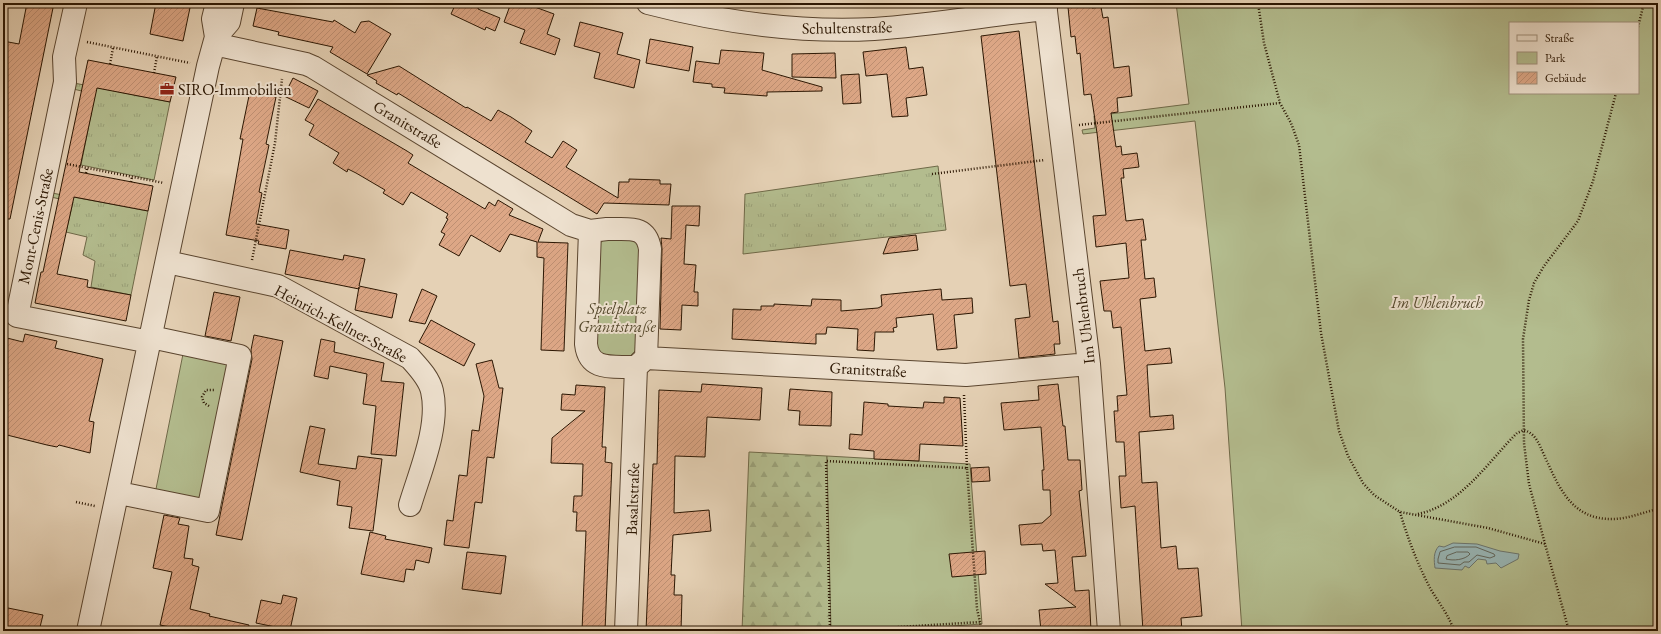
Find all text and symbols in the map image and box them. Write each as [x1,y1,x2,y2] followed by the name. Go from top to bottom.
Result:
[802,16,892,39] street label: Schultenstraße
[1509,22,1639,94] legend
[1545,30,1574,46] text: Straße
[1545,50,1566,66] text: Park
[1545,70,1587,86] text: Gebäude
[178,79,292,100] place label: SIRO-Immobilien
[159,81,175,97] office icon: SIRO-Immobilien
[369,96,446,153] street label: Granitstraße
[13,166,58,286] street label: Mont-Cenis-Straße
[1067,267,1100,365] street label: Im Uhlenbruch
[271,279,411,367] street label: Heinrich-Kellner-Straße
[1390,292,1483,313] park label: Im Uhlenbruch
[578,298,657,337] park label: Spielplatz Granitstraße
[829,357,907,382] street label: Granitstraße
[621,462,644,536] street label: Basaltstraße

